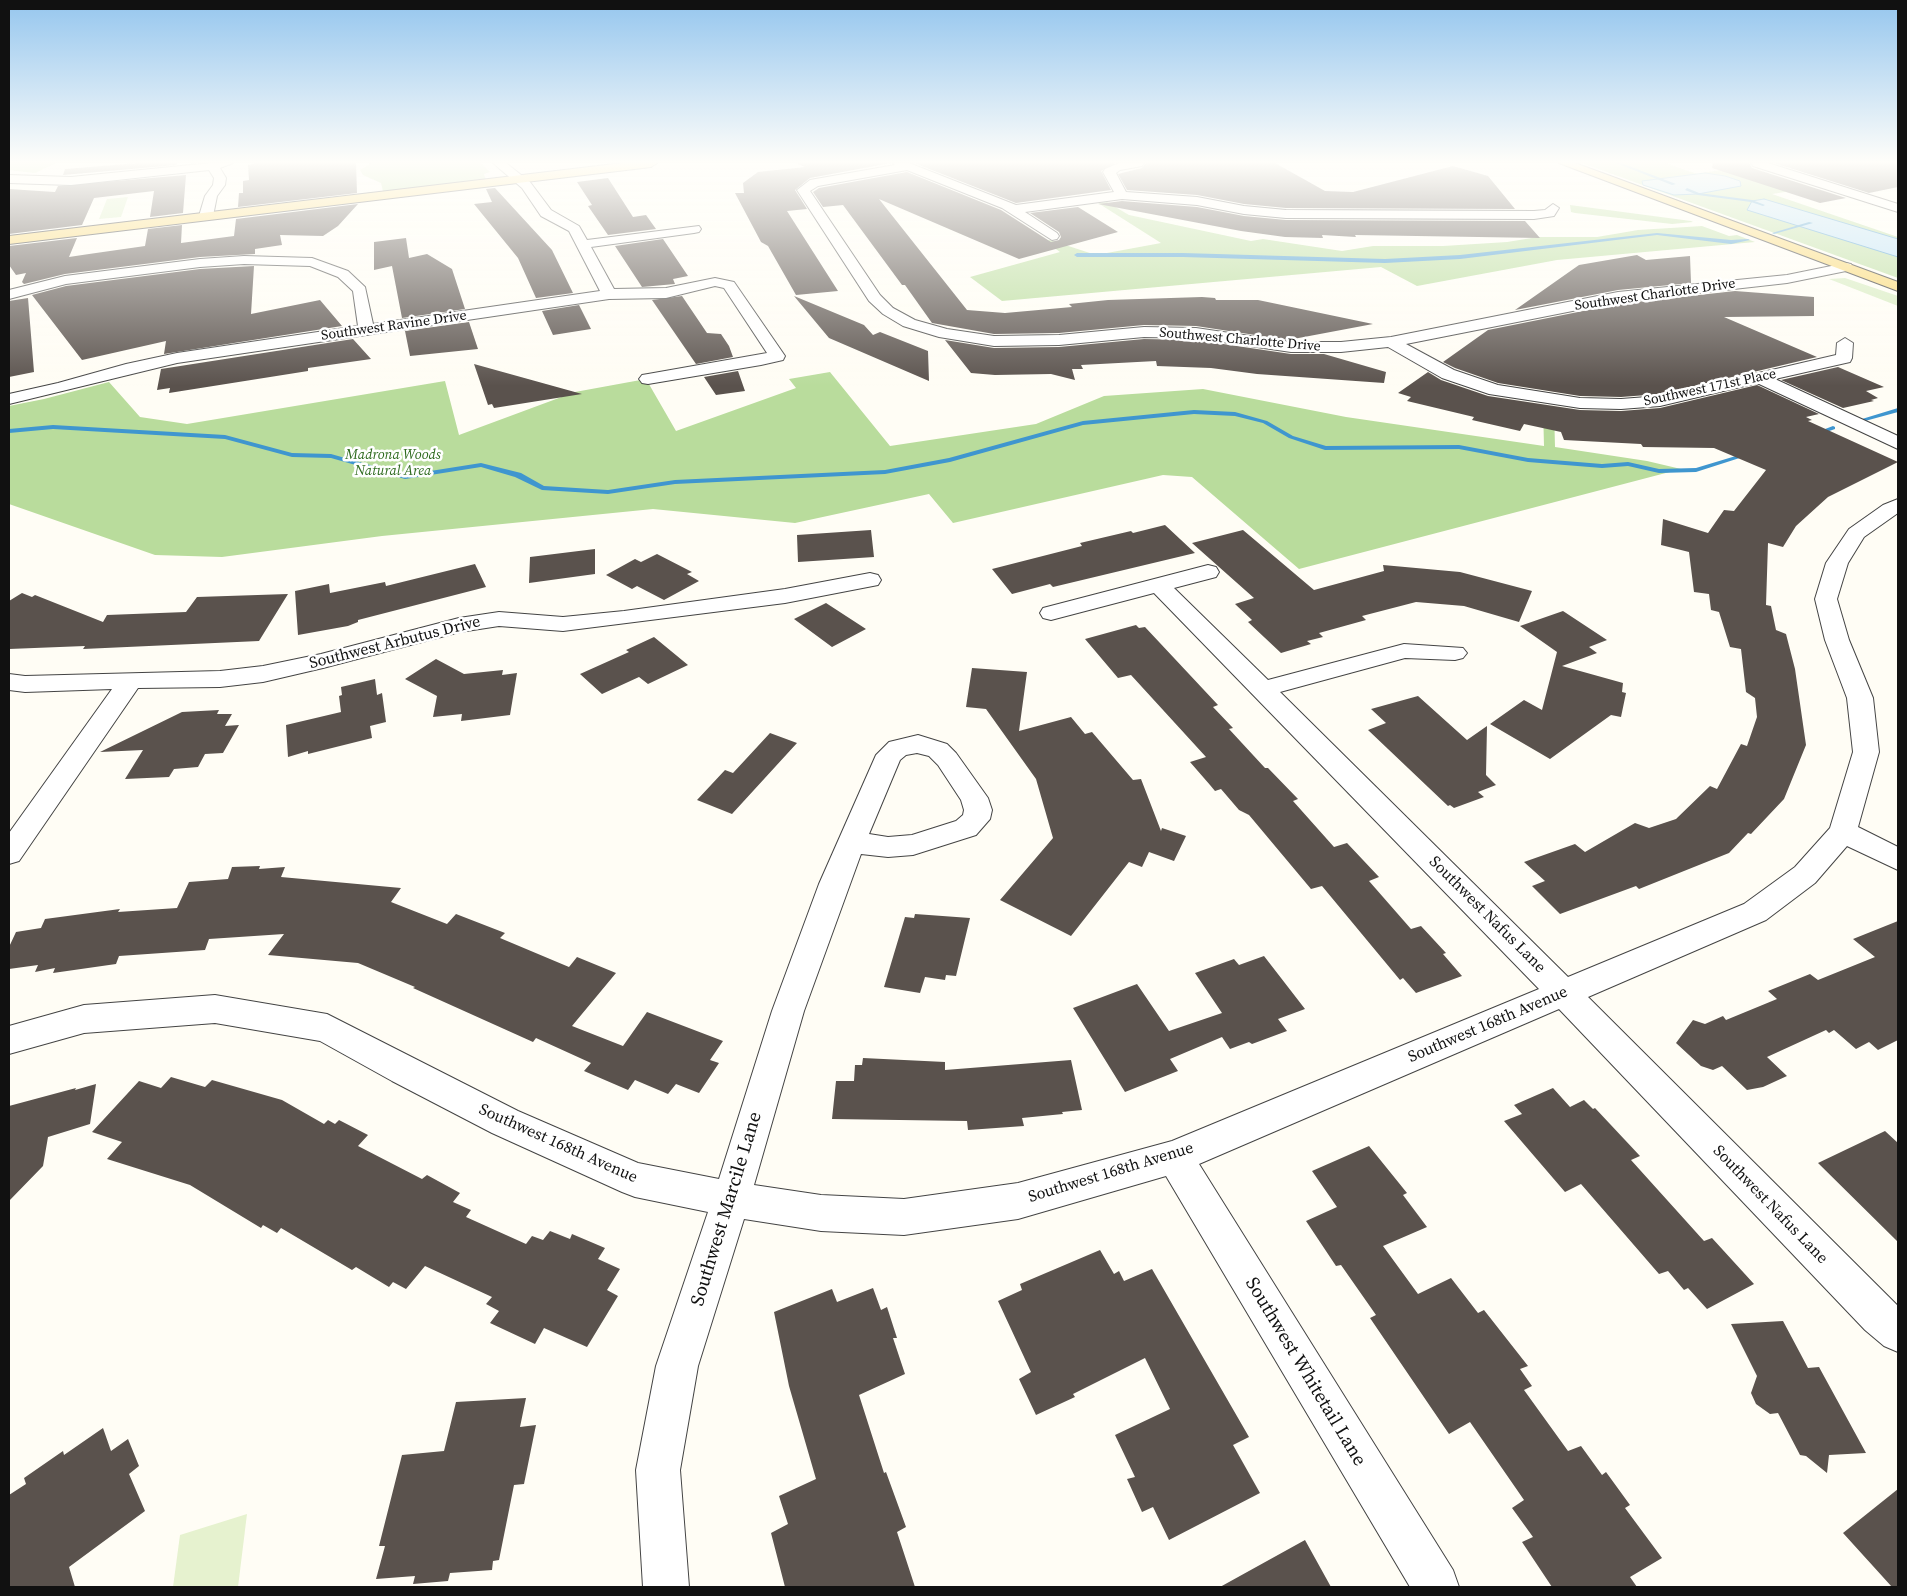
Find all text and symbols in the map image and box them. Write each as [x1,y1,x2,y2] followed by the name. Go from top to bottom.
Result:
[1574,275,1736,315] street label: Southwest Charlotte Drive
[320,307,468,345] street label: Southwest Ravine Drive
[1159,325,1321,355] street label: Southwest Charlotte Drive
[1642,366,1778,410] street label: Southwest 171st Place
[345,447,441,480] park label: Madrona Woods Natural Area
[307,612,483,674] street label: Southwest Arbutus Drive
[1425,853,1549,977] street label: Southwest Nafus Lane
[1405,983,1571,1067] street label: Southwest 168th Avenue
[476,1100,640,1188] street label: Southwest 168th Avenue
[687,1109,767,1309] street label: Southwest Marcile Lane
[1026,1139,1196,1207] street label: Southwest 168th Avenue
[1709,1142,1831,1268] street label: Southwest Nafus Lane
[1240,1274,1370,1470] street label: Southwest Whitetail Lane

